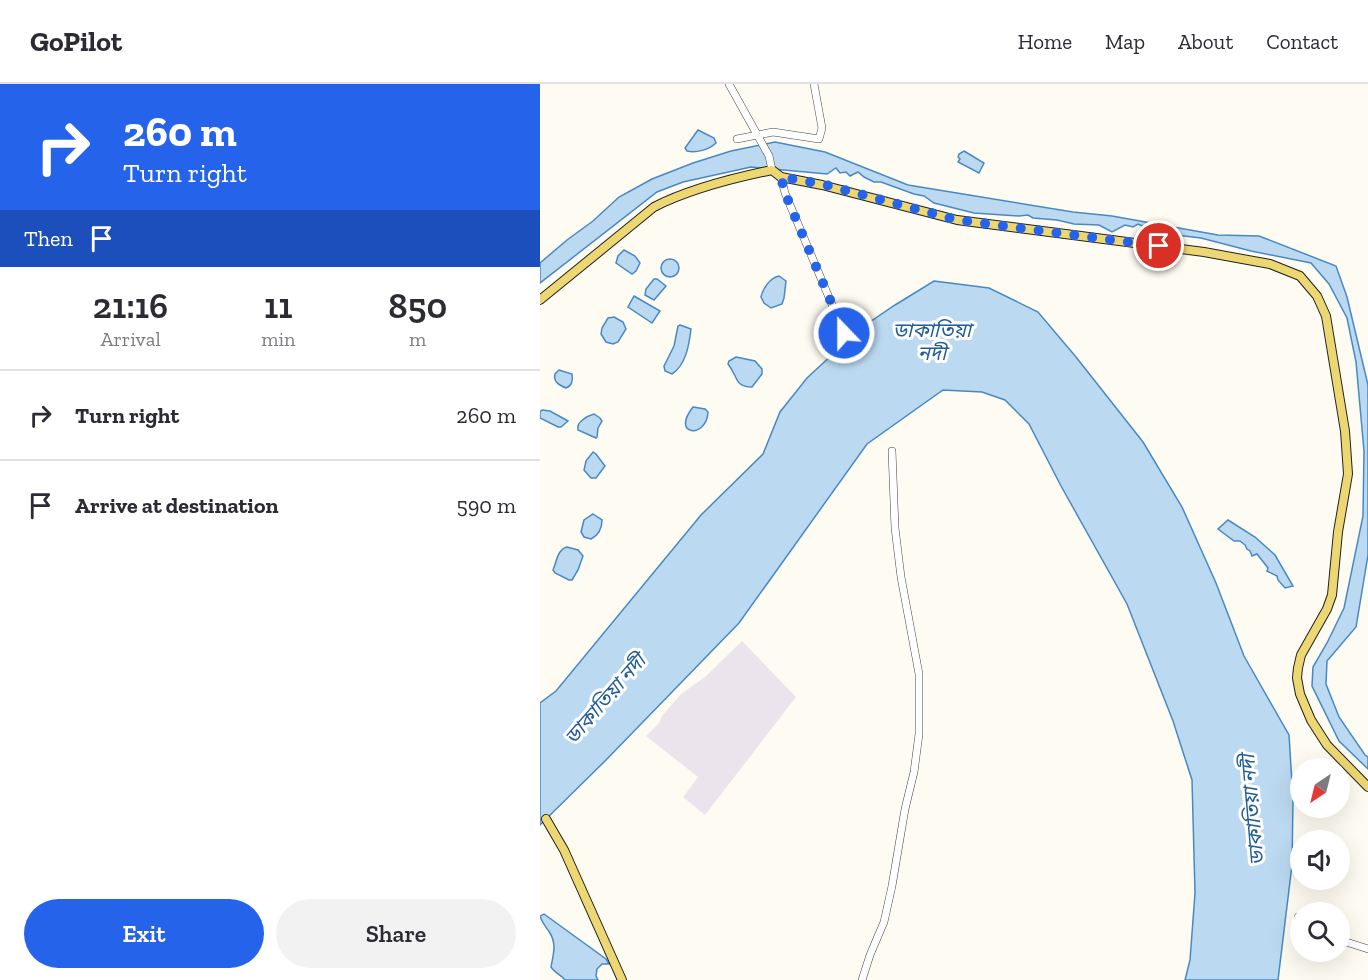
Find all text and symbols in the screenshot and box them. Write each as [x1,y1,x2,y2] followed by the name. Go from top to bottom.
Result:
[30,25,122,58] text: GoPilot
[1018,29,1072,54] text: Home
[1105,29,1145,54] text: Map
[1178,29,1233,54] text: About
[1266,29,1338,54] text: Contact
[123,106,237,157] text: 260 m
[24,108,102,186] icon: right
[123,157,247,189] text: Turn right
[1133,220,1184,271] pin
[85,222,118,255] icon: arrive
[24,225,73,252] text: Then
[1142,229,1175,262] icon: arrive
[93,284,168,327] text: 21:16
[264,284,293,327] text: 11
[388,284,447,327] text: 850
[812,301,876,365] position arrow
[893,318,975,365] water label: ডাকাতিয়া নদী
[100,327,161,351] text: Arrival
[261,327,295,351] text: min
[409,327,426,351] text: m
[24,399,57,432] icon: right
[75,402,179,429] text: Turn right
[456,402,516,429] text: 260 m
[24,489,57,522] icon: arrive
[75,492,278,519] text: Arrive at destination
[456,492,516,519] text: 590 m
[559,646,653,749] water label: ডাকাতিয়া নদী
[1235,750,1269,866] water label: ডাকাতিয়া নদী
[1290,758,1350,818] north arrow
[1290,758,1350,962] map controls
[1290,830,1350,890] button: sound
[24,899,264,968] button: Exit
[276,899,516,968] button: Share
[1290,902,1350,962] button: search

